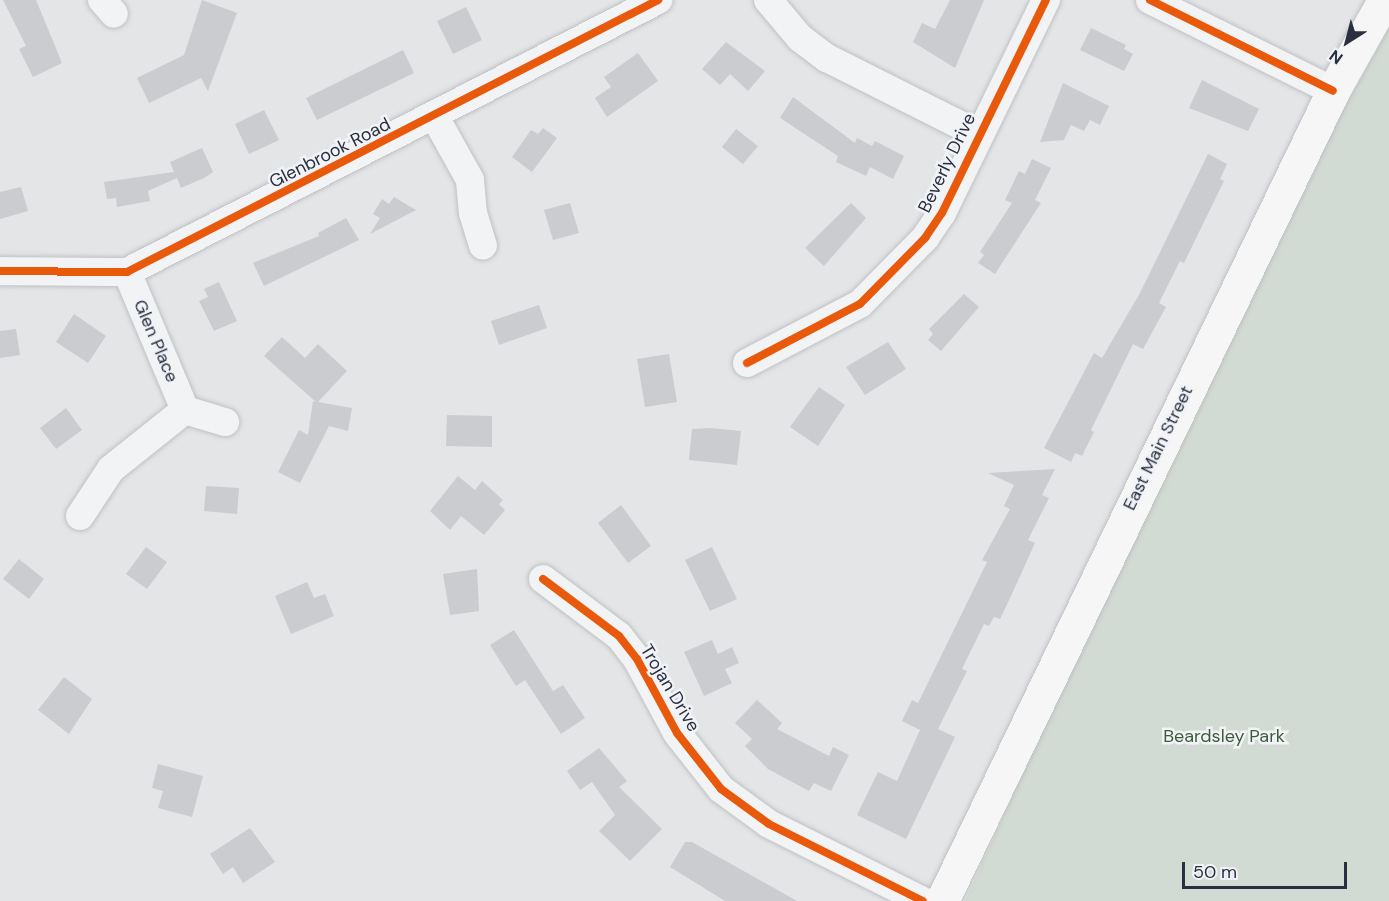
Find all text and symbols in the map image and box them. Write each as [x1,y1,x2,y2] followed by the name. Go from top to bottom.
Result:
[1317,12,1377,72] north arrow
[1325,45,1347,69] text: N
[914,110,980,216] street label: Beverly Drive
[266,113,394,193] street label: Glenbrook Road
[129,296,183,386] street label: Glen Place
[1119,382,1197,514] street label: East Main Street
[636,640,704,736] street label: Trojan Drive
[1163,725,1285,747] park label: Beardsley Park
[1185,850,1350,888] scale bar
[1193,860,1237,884] text: 50 m

